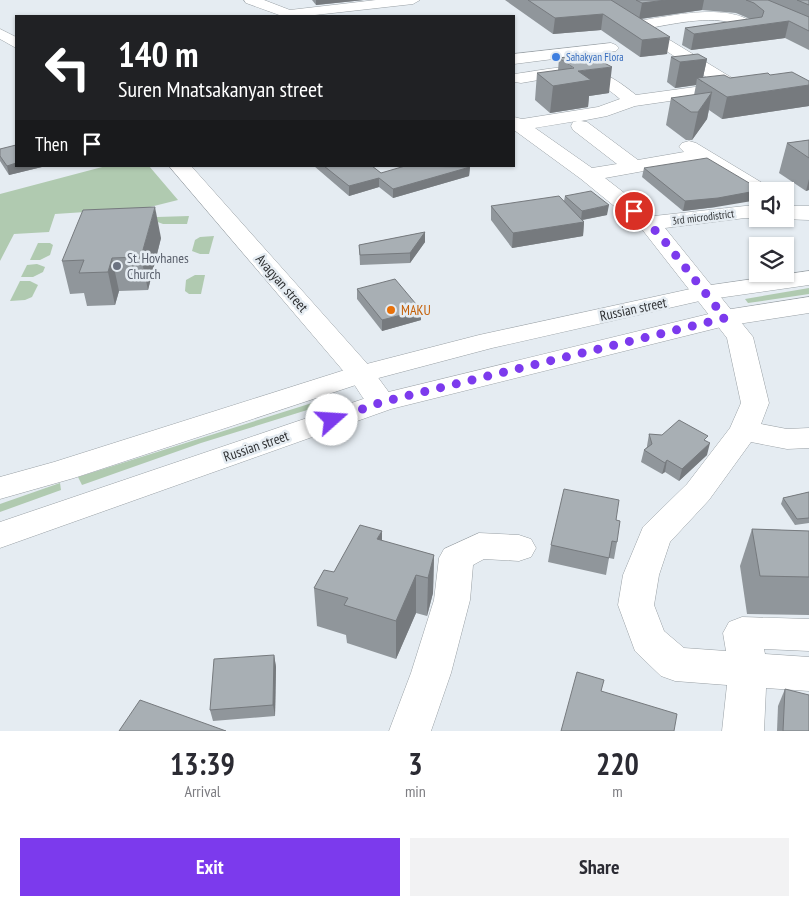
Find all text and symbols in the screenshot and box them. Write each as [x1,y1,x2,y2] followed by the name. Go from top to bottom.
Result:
[118,31,199,77] text: 140 m
[35,35,100,100] icon: left
[566,50,624,64] place label: Sahakyan Flora
[550,51,562,63] marker: Sahakyan Flora
[118,75,323,103] text: Suren Mnatsakanyan street
[78,130,106,158] icon: arrive
[35,132,68,156] text: Then
[749,182,794,282] map controls
[749,182,794,227] button: sound
[613,190,655,232] pin
[620,197,648,225] icon: arrive
[671,206,735,228] street label: 3rd microdistrict
[749,237,794,282] button: layers
[127,249,189,283] place label: St. Hovhanes Church
[252,250,312,316] street label: Avagyan street
[111,260,123,272] marker: St. Hovhanes Church
[598,293,668,325] street label: Russian street
[401,301,431,319] place label: MAKU
[385,304,397,316] marker: MAKU
[305,393,357,445] position arrow
[221,426,291,466] street label: Russian street
[170,744,235,783] text: 13:39
[408,744,423,783] text: 3
[596,744,639,783] text: 220
[184,781,221,801] text: Arrival
[405,781,426,801] text: min
[612,781,623,801] text: m
[20,838,400,896] button: Exit
[410,838,789,896] button: Share

